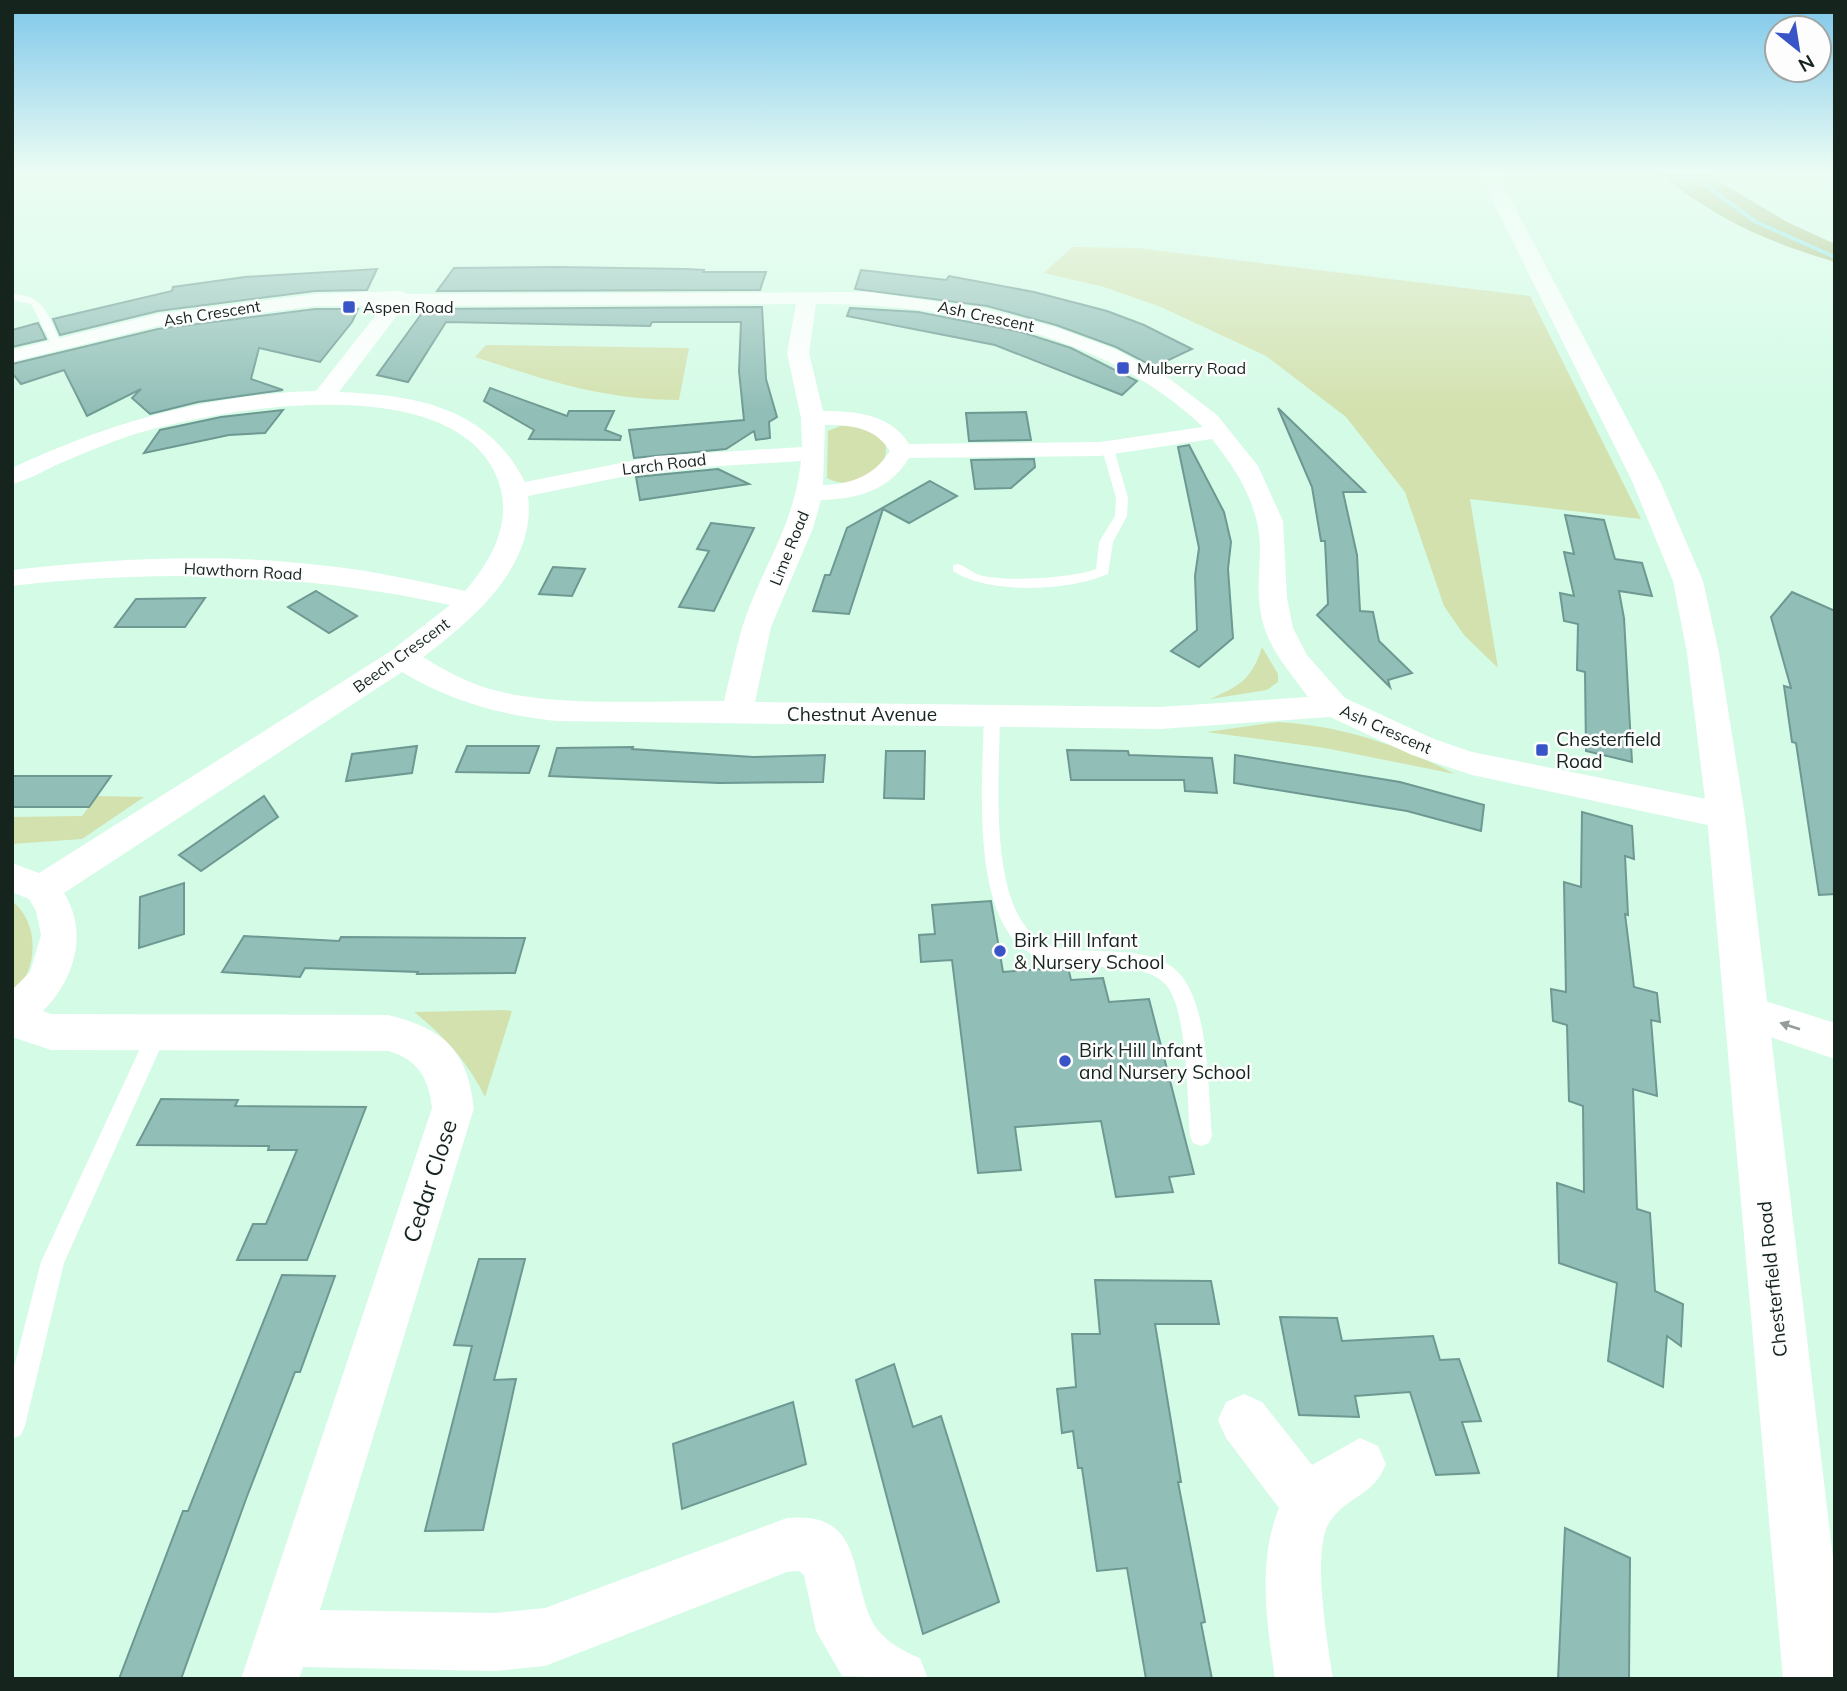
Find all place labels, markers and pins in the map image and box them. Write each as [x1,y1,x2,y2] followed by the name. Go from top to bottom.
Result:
[363,297,454,317] place label: Aspen Road
[341,299,357,315] marker: Aspen Road
[1137,358,1246,378] place label: Mulberry Road
[1115,360,1131,376] marker: Mulberry Road
[1556,727,1661,773] place label: Chesterfield Road
[1534,742,1550,758] marker: Chesterfield Road
[1014,928,1165,974] place label: Birk Hill Infant & Nursery School
[992,943,1008,959] marker: Birk Hill Infant & Nursery School
[1079,1038,1251,1084] place label: Birk Hill Infant and Nursery School
[1057,1053,1073,1069] marker: Birk Hill Infant and Nursery School

